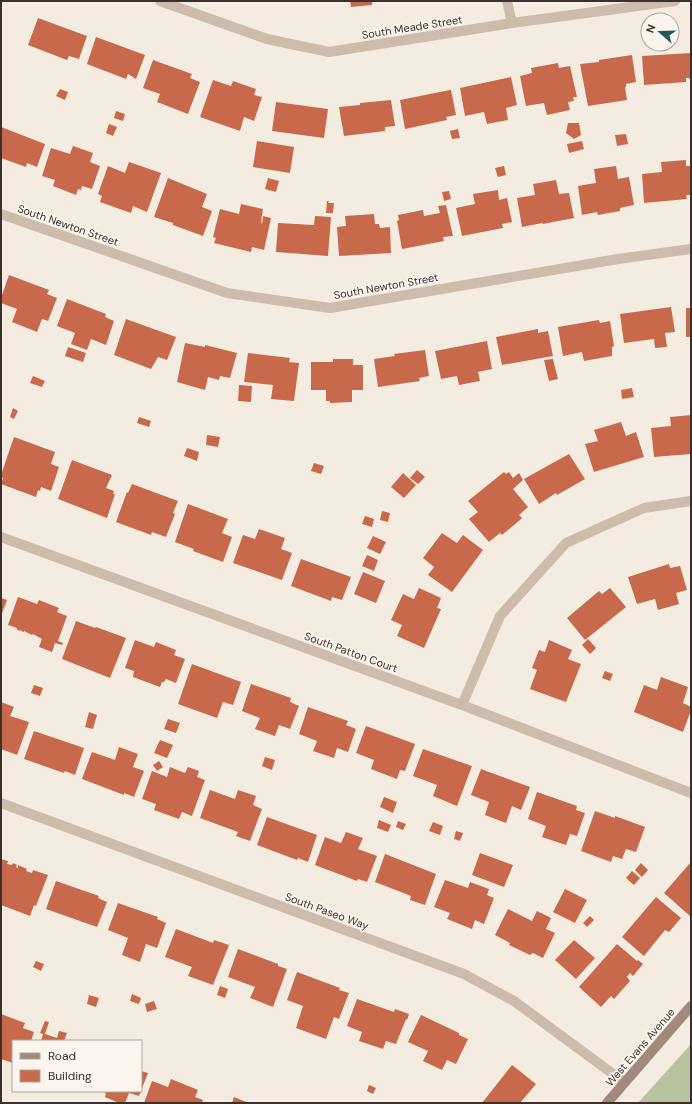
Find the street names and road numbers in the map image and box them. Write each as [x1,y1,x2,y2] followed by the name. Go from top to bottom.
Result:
[361,12,463,42] street label: South Meade Street
[16,201,120,249] street label: South Newton Street
[333,270,439,302] street label: South Newton Street
[303,629,399,675] street label: South Patton Court
[283,889,371,933] street label: South Paseo Way
[602,1005,678,1089] street label: West Evans Avenue

